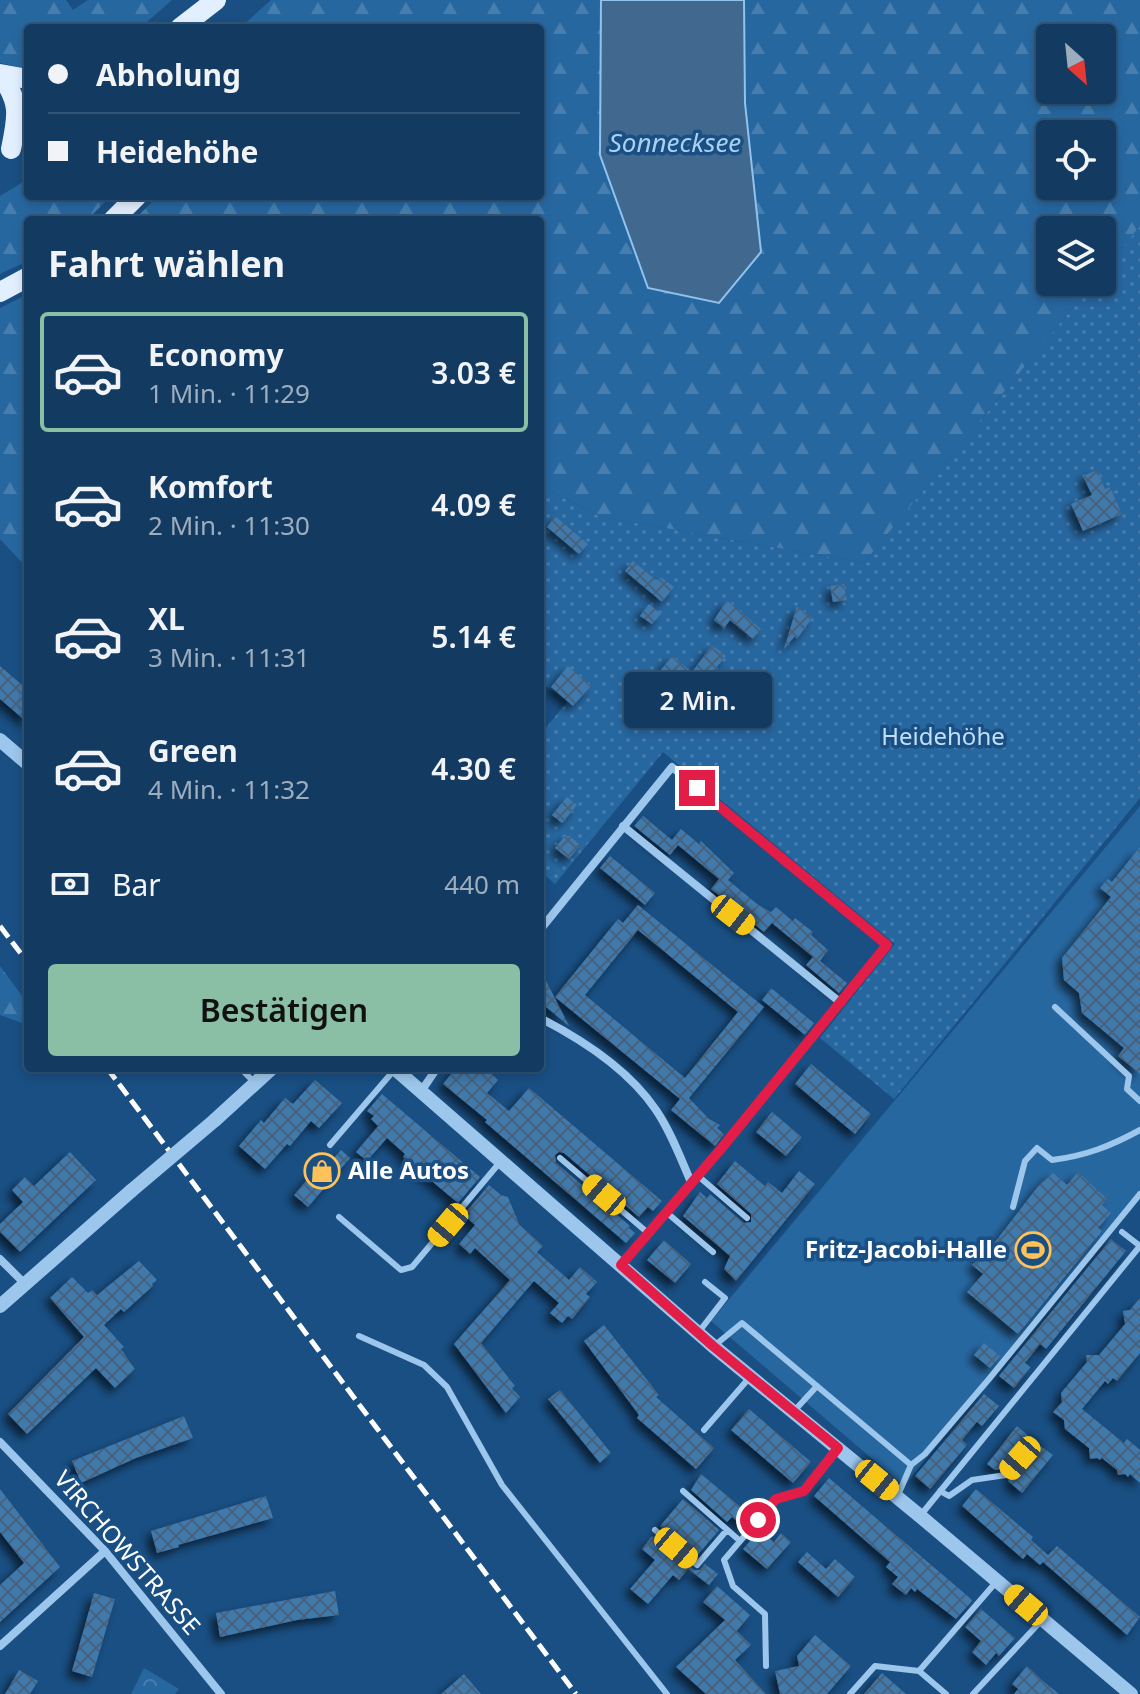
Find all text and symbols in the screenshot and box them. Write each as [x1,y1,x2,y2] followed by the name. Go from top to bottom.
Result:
[1036,24,1116,104] north arrow
[1036,24,1116,296] map controls
[96,54,241,95] text: Abholung
[1036,120,1116,200] button: locate
[609,124,741,160] water label: Sonnecksee
[96,131,258,172] text: Heidehöhe
[1036,216,1116,296] button: layers
[48,239,285,288] text: Fahrt wählen
[148,334,284,375] text: Economy
[52,336,124,408] icon: car
[431,352,516,393] text: 3.03 €
[148,375,310,411] text: 1 Min. · 11:29
[148,466,273,507] text: Komfort
[52,468,124,540] icon: car
[431,484,516,525] text: 4.09 €
[148,507,310,543] text: 2 Min. · 11:30
[148,598,185,639] text: XL
[52,600,124,672] icon: car
[431,616,516,657] text: 5.14 €
[148,639,310,675] text: 3 Min. · 11:31
[623,672,771,728] callout: 2 Min.
[660,682,736,718] text: 2 Min.
[881,719,1005,752] park label: Heidehöhe
[148,730,238,771] text: Green
[52,732,124,804] icon: car
[431,748,516,789] text: 4.30 €
[679,770,715,806] route end
[148,771,310,807] text: 4 Min. · 11:32
[48,862,92,906] icon: cash
[112,864,161,905] text: Bar
[444,866,520,902] text: 440 m
[707,891,759,939] car
[48,964,520,1056] button: Bestätigen
[303,1152,341,1190] shop icon: Alle Autos
[348,1153,469,1186] place label: Alle Autos
[578,1170,630,1220] car
[423,1199,473,1251] car
[1014,1231,1052,1269] sports icon: Fritz-Jacobi-Halle
[805,1232,1007,1265] place label: Fritz-Jacobi-Halle
[995,1432,1045,1484] car
[851,1456,903,1504] car
[48,1463,209,1641] street label: VIRCHOWSTRASSE
[740,1502,776,1538] route start
[650,1523,702,1573] car
[1000,1580,1052,1630] car

